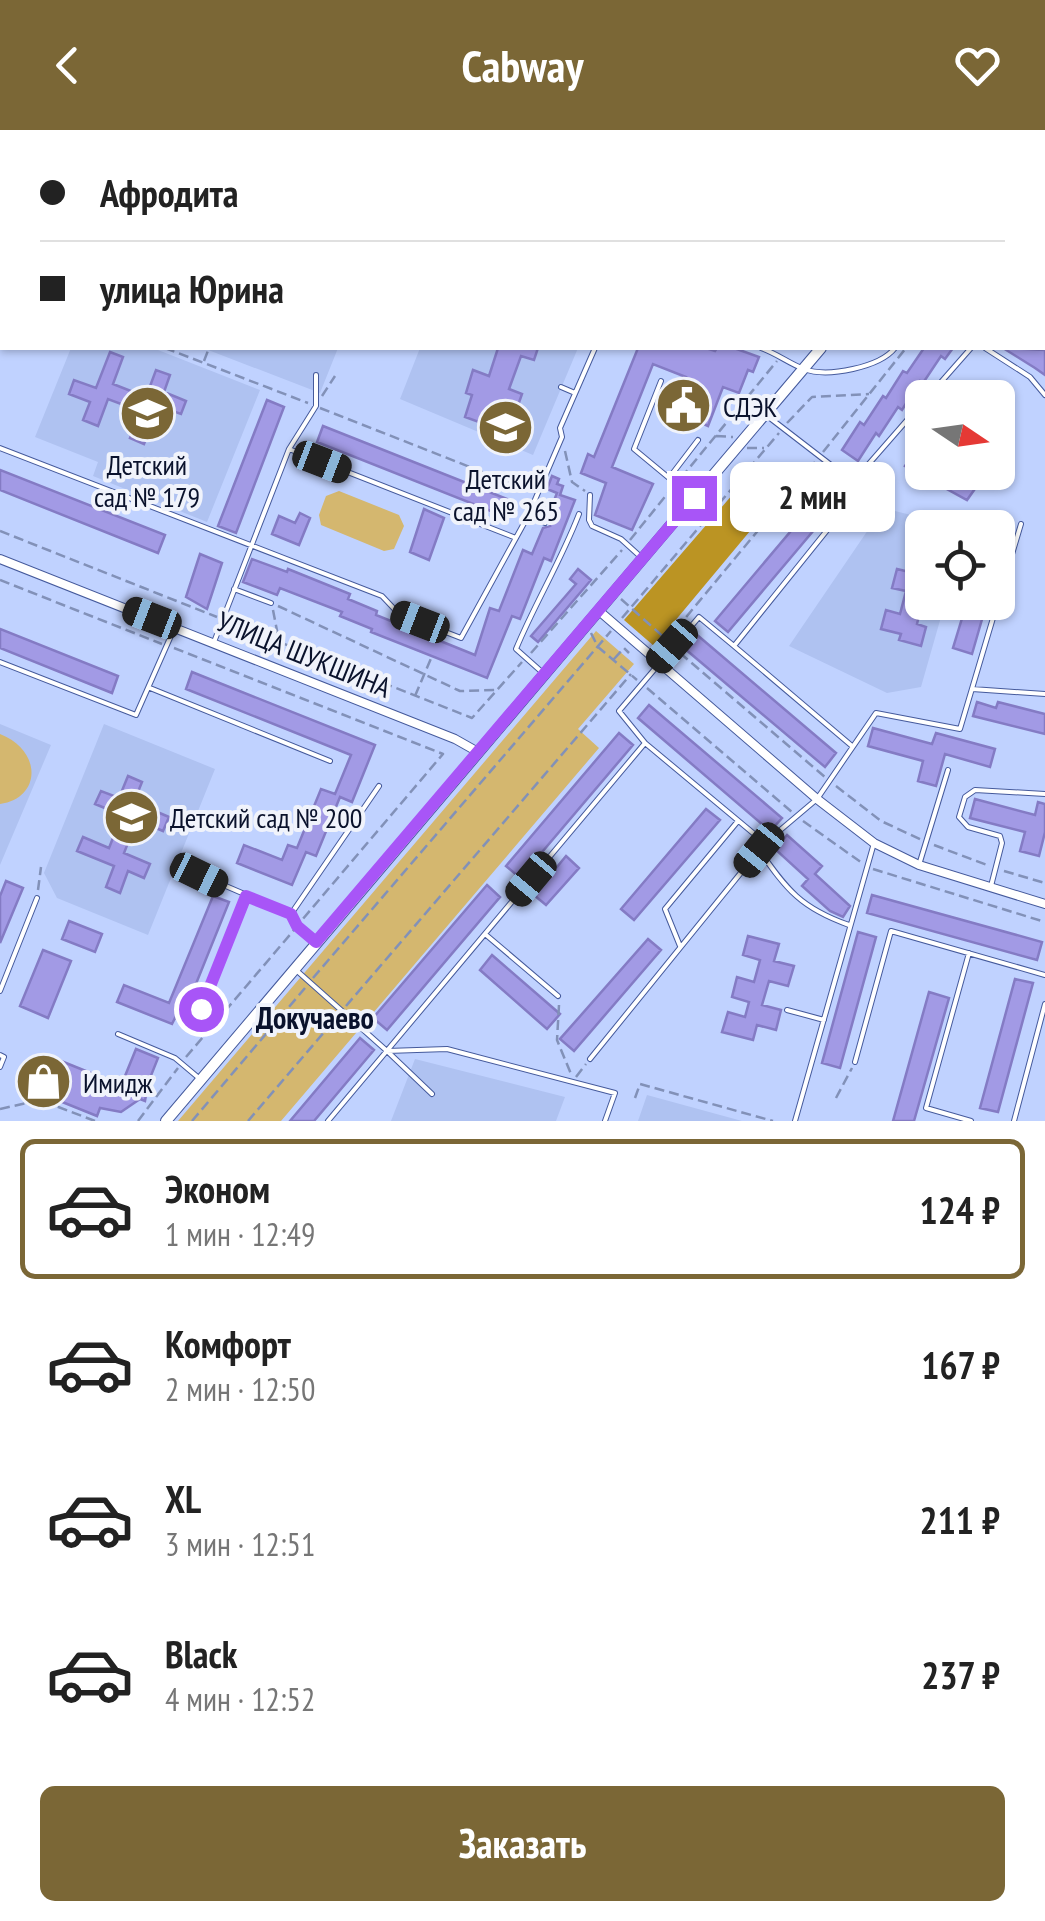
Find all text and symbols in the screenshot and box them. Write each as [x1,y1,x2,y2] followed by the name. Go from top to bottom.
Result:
[462,36,583,94] text: Cabway
[40,38,95,93] icon: back
[950,38,1005,93] icon: heart
[100,168,239,217] text: Афродита
[100,264,284,313] text: улица Юрина
[654,376,714,436] public building icon: СДЭК
[905,380,1015,490] north arrow
[905,380,1015,620] map controls
[117,383,177,443] school or university icon: Детский сад № 179
[723,388,778,425] place label: СДЭК
[476,397,536,457] school or university icon: Детский сад № 265
[289,437,355,487] car
[94,446,200,515] place label: Детский сад № 179
[453,460,559,529] place label: Детский сад № 265
[729,463,894,533] callout: 2 мин
[672,476,717,521] route end
[778,476,847,518] text: 2 мин
[905,510,1015,620] button: locate
[119,593,185,643] car
[387,597,453,647] car
[212,602,397,706] street label: УЛИЦА ШУКШИНА
[641,614,703,678] car
[101,787,161,847] school or university icon: Детский сад № 200
[170,799,362,836] place label: Детский сад № 200
[728,817,790,883] car
[500,846,562,912] car
[165,848,233,902] car
[179,987,224,1032] route start
[256,998,374,1037] district label: Докучаево
[14,1052,74,1112] shop icon: Имидж
[83,1064,153,1101] place label: Имидж
[45,1164,135,1254] icon: car
[165,1164,270,1213] text: Эконом
[920,1185,1000,1234] text: 124 ₽
[165,1213,315,1255] text: 1 мин · 12:49
[45,1319,135,1409] icon: car
[165,1319,291,1368] text: Комфорт
[921,1340,1000,1389] text: 167 ₽
[165,1368,315,1410] text: 2 мин · 12:50
[45,1474,135,1564] icon: car
[165,1474,201,1523] text: XL
[920,1495,1000,1544] text: 211 ₽
[165,1523,315,1565] text: 3 мин · 12:51
[45,1629,135,1719] icon: car
[165,1629,238,1678] text: Black
[921,1650,1000,1699] text: 237 ₽
[165,1678,315,1720] text: 4 мин · 12:52
[40,1786,1005,1901] button: Заказать

